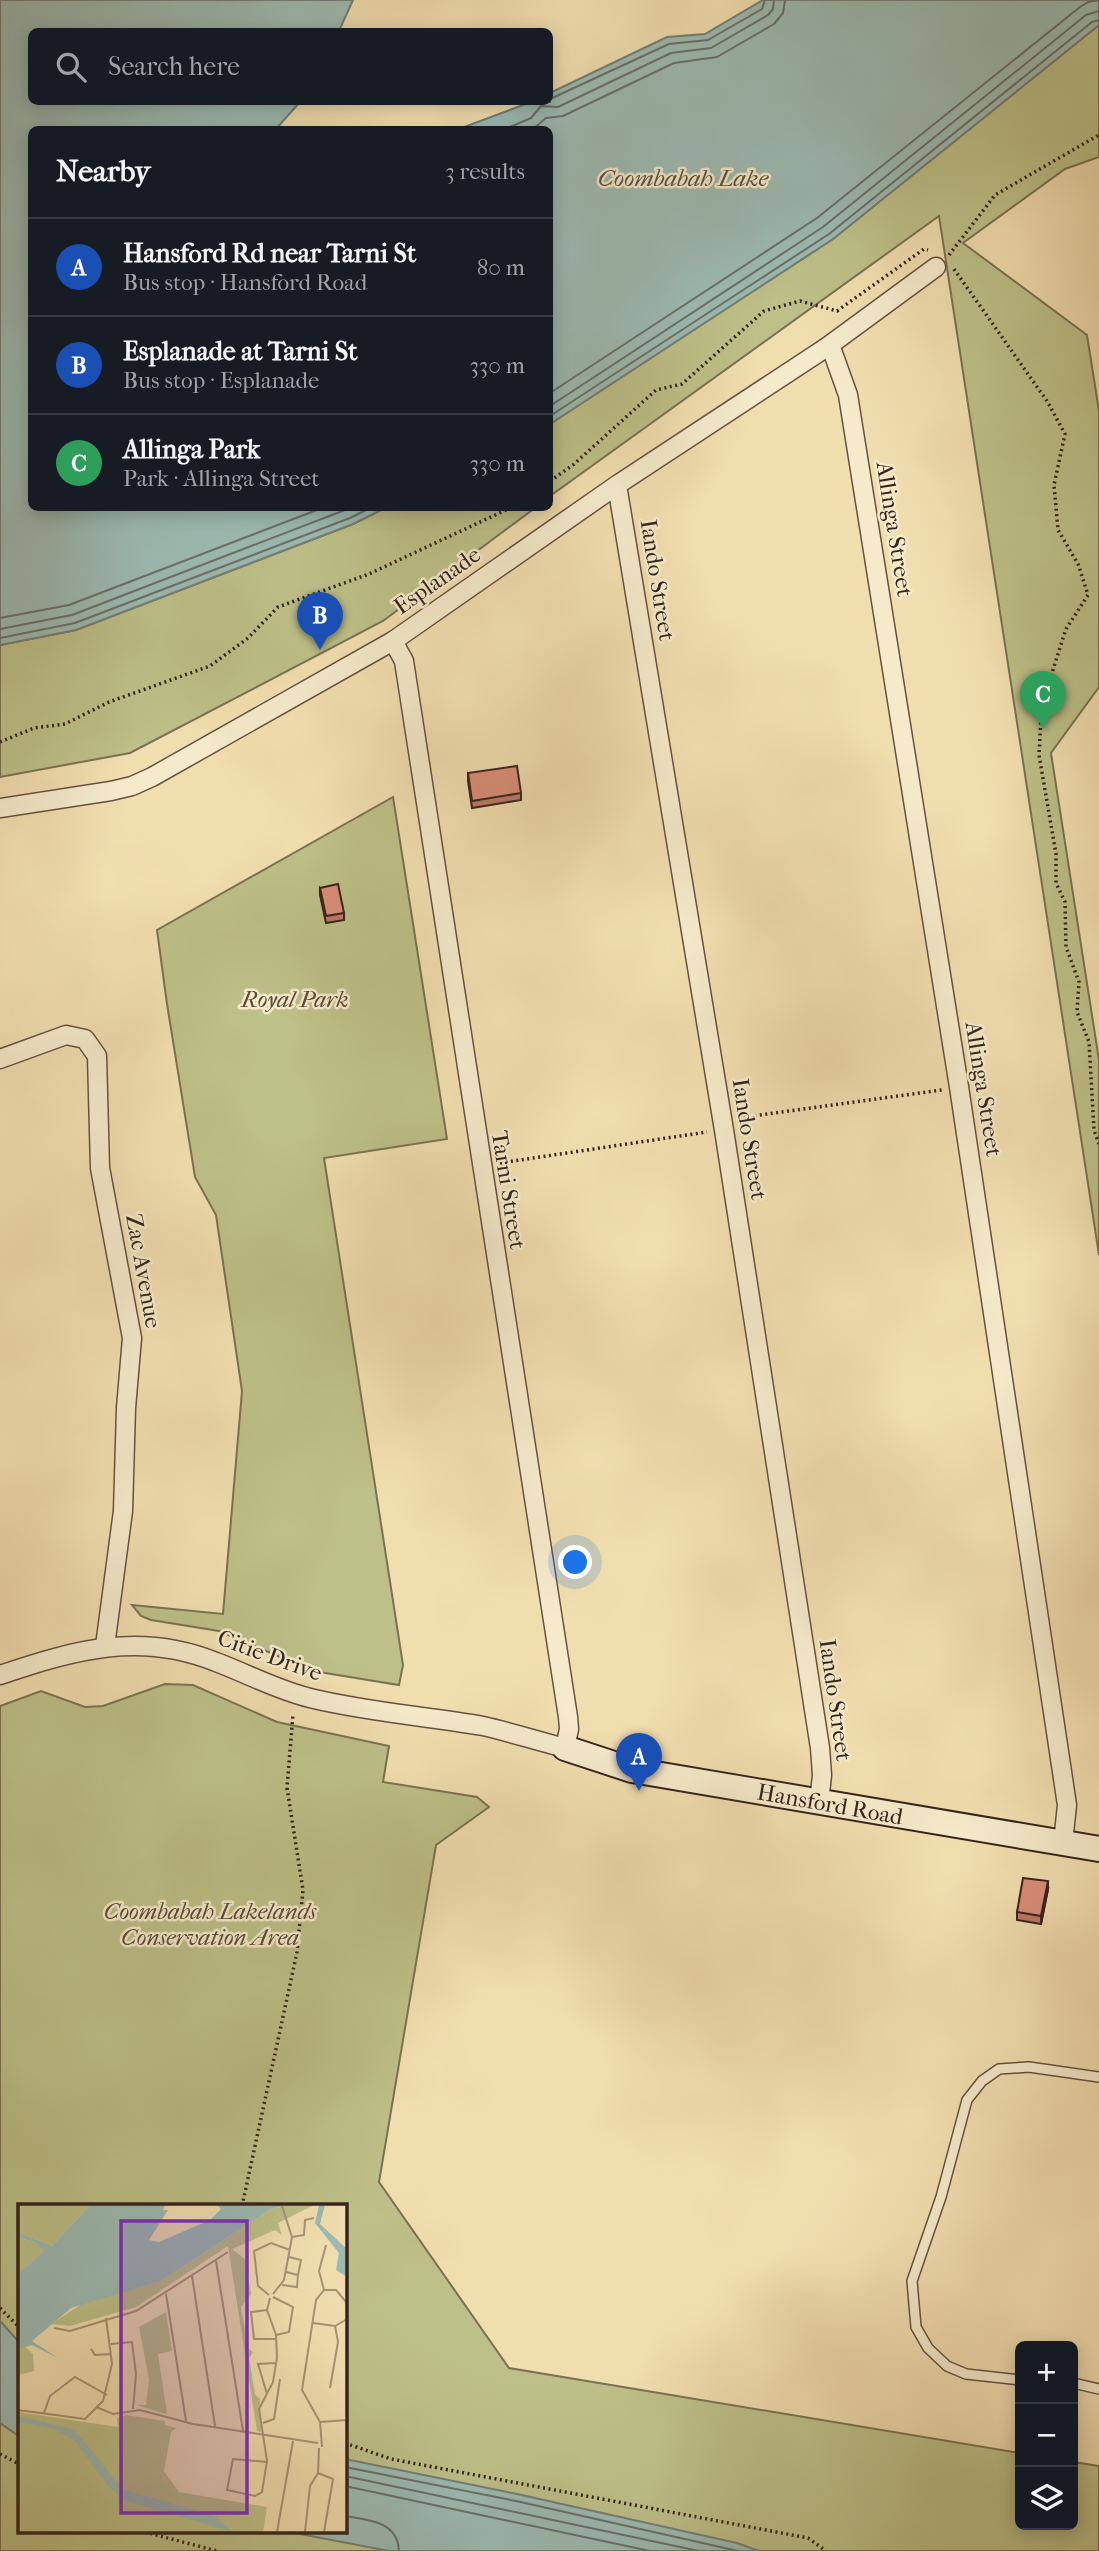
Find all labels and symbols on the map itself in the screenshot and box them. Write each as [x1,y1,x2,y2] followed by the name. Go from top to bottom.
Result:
[598,164,770,192] water label: Coombabah Lake
[870,459,919,599] street label: Allinga Street
[635,517,680,643] street label: Iando Street
[389,541,486,620] street label: Esplanade
[297,592,343,650] pin: B
[1020,671,1066,729] pin: C
[239,986,349,1013] park label: Royal Park
[959,1019,1008,1159] street label: Allinga Street
[727,1076,772,1202] street label: Iando Street
[486,1129,531,1251] street label: Tarni Street
[120,1212,167,1330] street label: Zac Avenue
[558,1545,592,1579] your location
[214,1624,326,1687] street label: Citie Drive
[814,1637,857,1763] street label: Iando Street
[616,1733,662,1791] pin: A
[755,1778,905,1831] street label: Hansford Road
[104,1898,317,1951] park label: Coombabah Lakelands Conservation Area
[18,2204,346,2534] inset map

